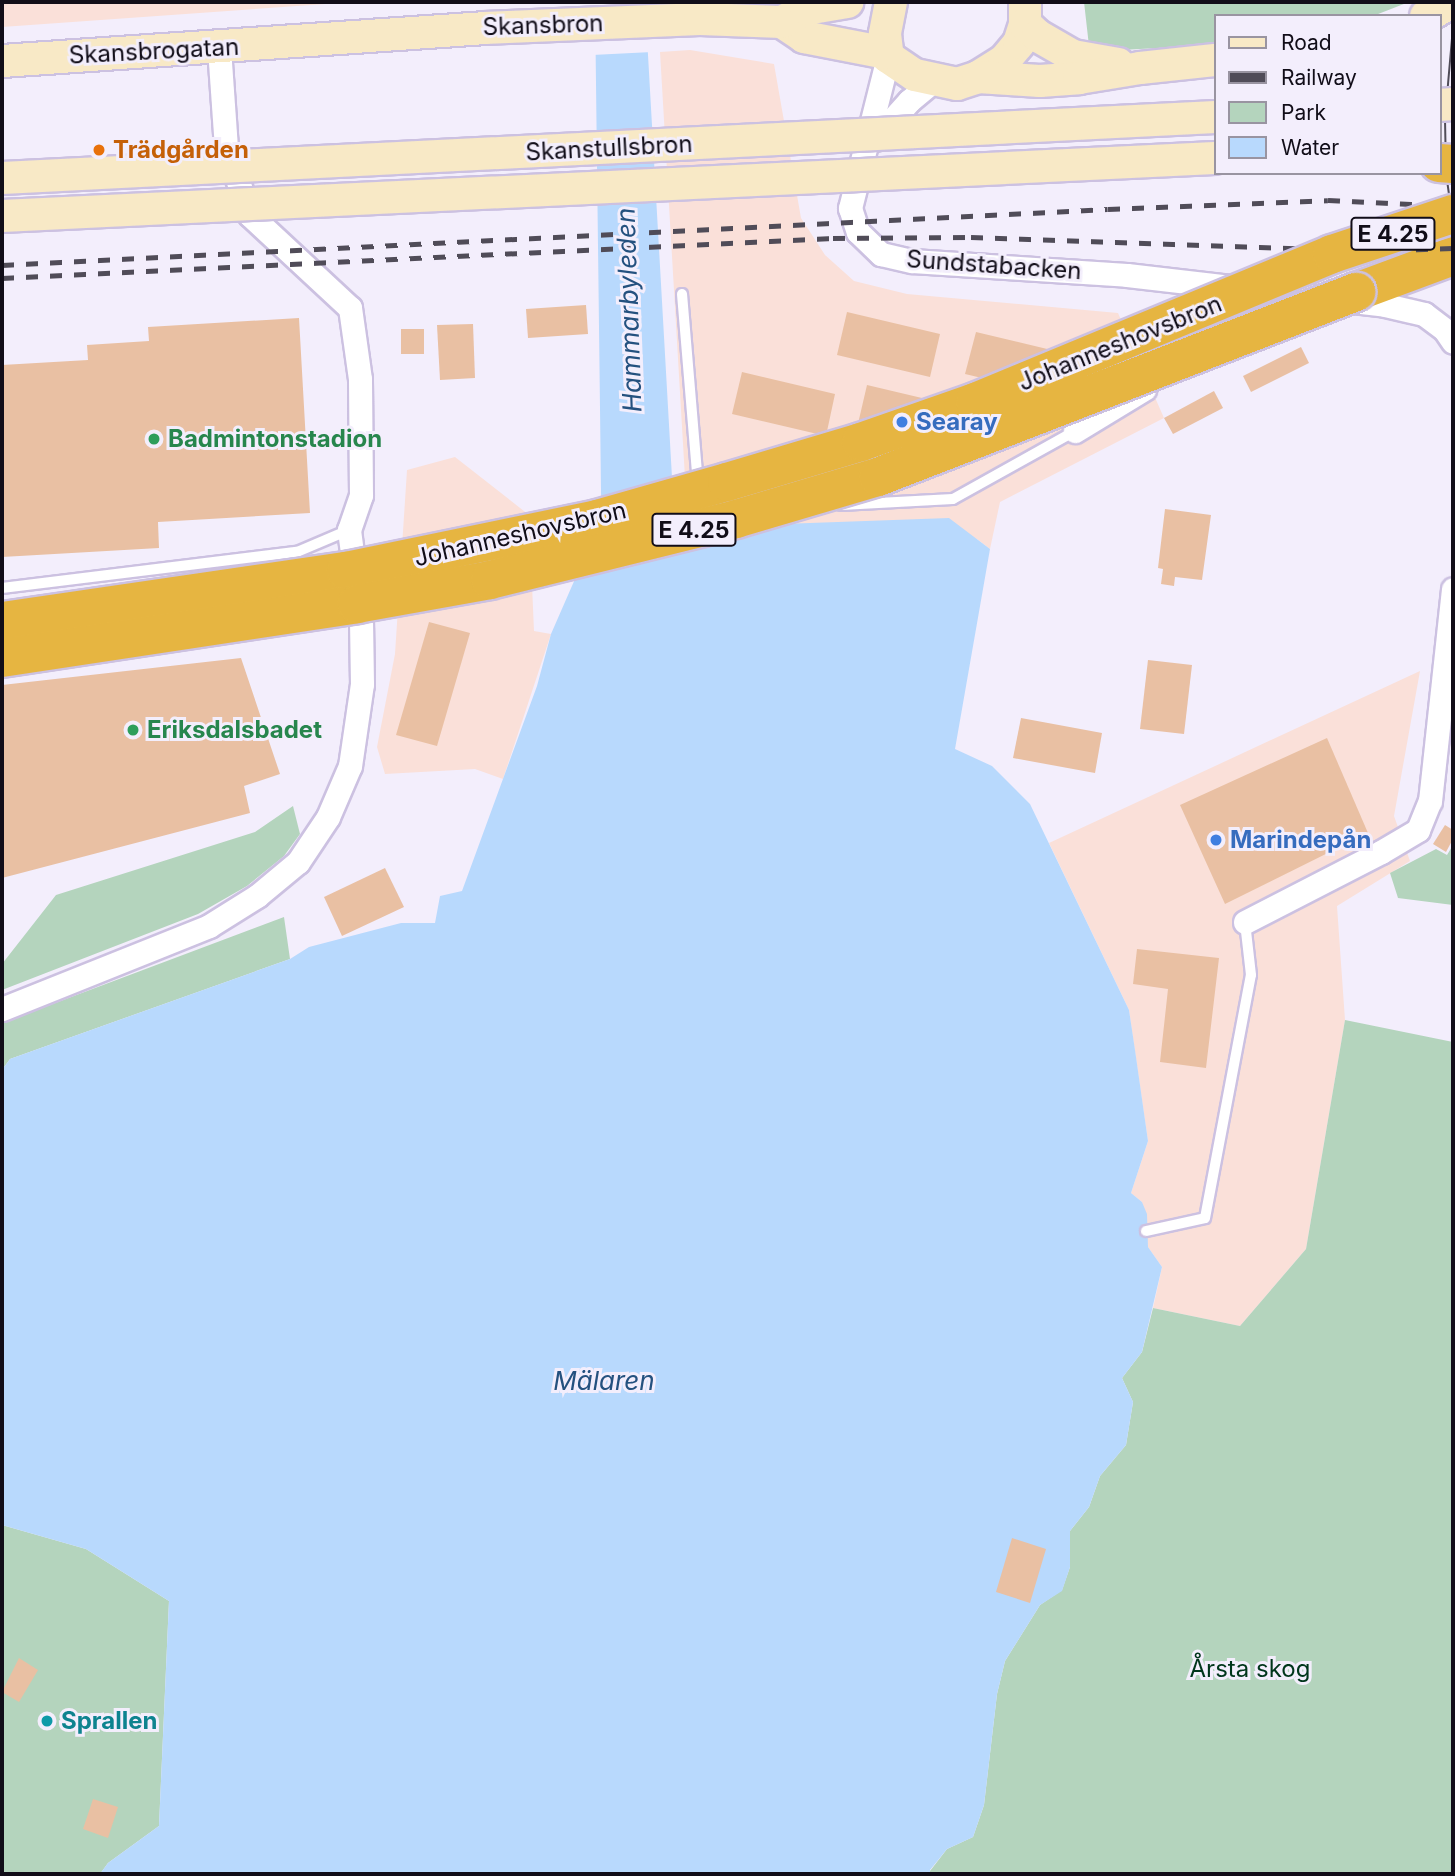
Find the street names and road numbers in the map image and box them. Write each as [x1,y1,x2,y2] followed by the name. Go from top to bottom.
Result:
[482,9,604,41] street label: Skansbron
[68,32,240,70] street label: Skansbrogatan
[525,129,693,167] street label: Skanstullsbron
[1349,215,1437,254] road number: E 4.25
[905,245,1083,285] street label: Sundstabacken
[1014,289,1226,397] street label: Johanneshovsbron
[411,496,629,572] street label: Johanneshovsbron
[650,510,738,550] road number: E 4.25

